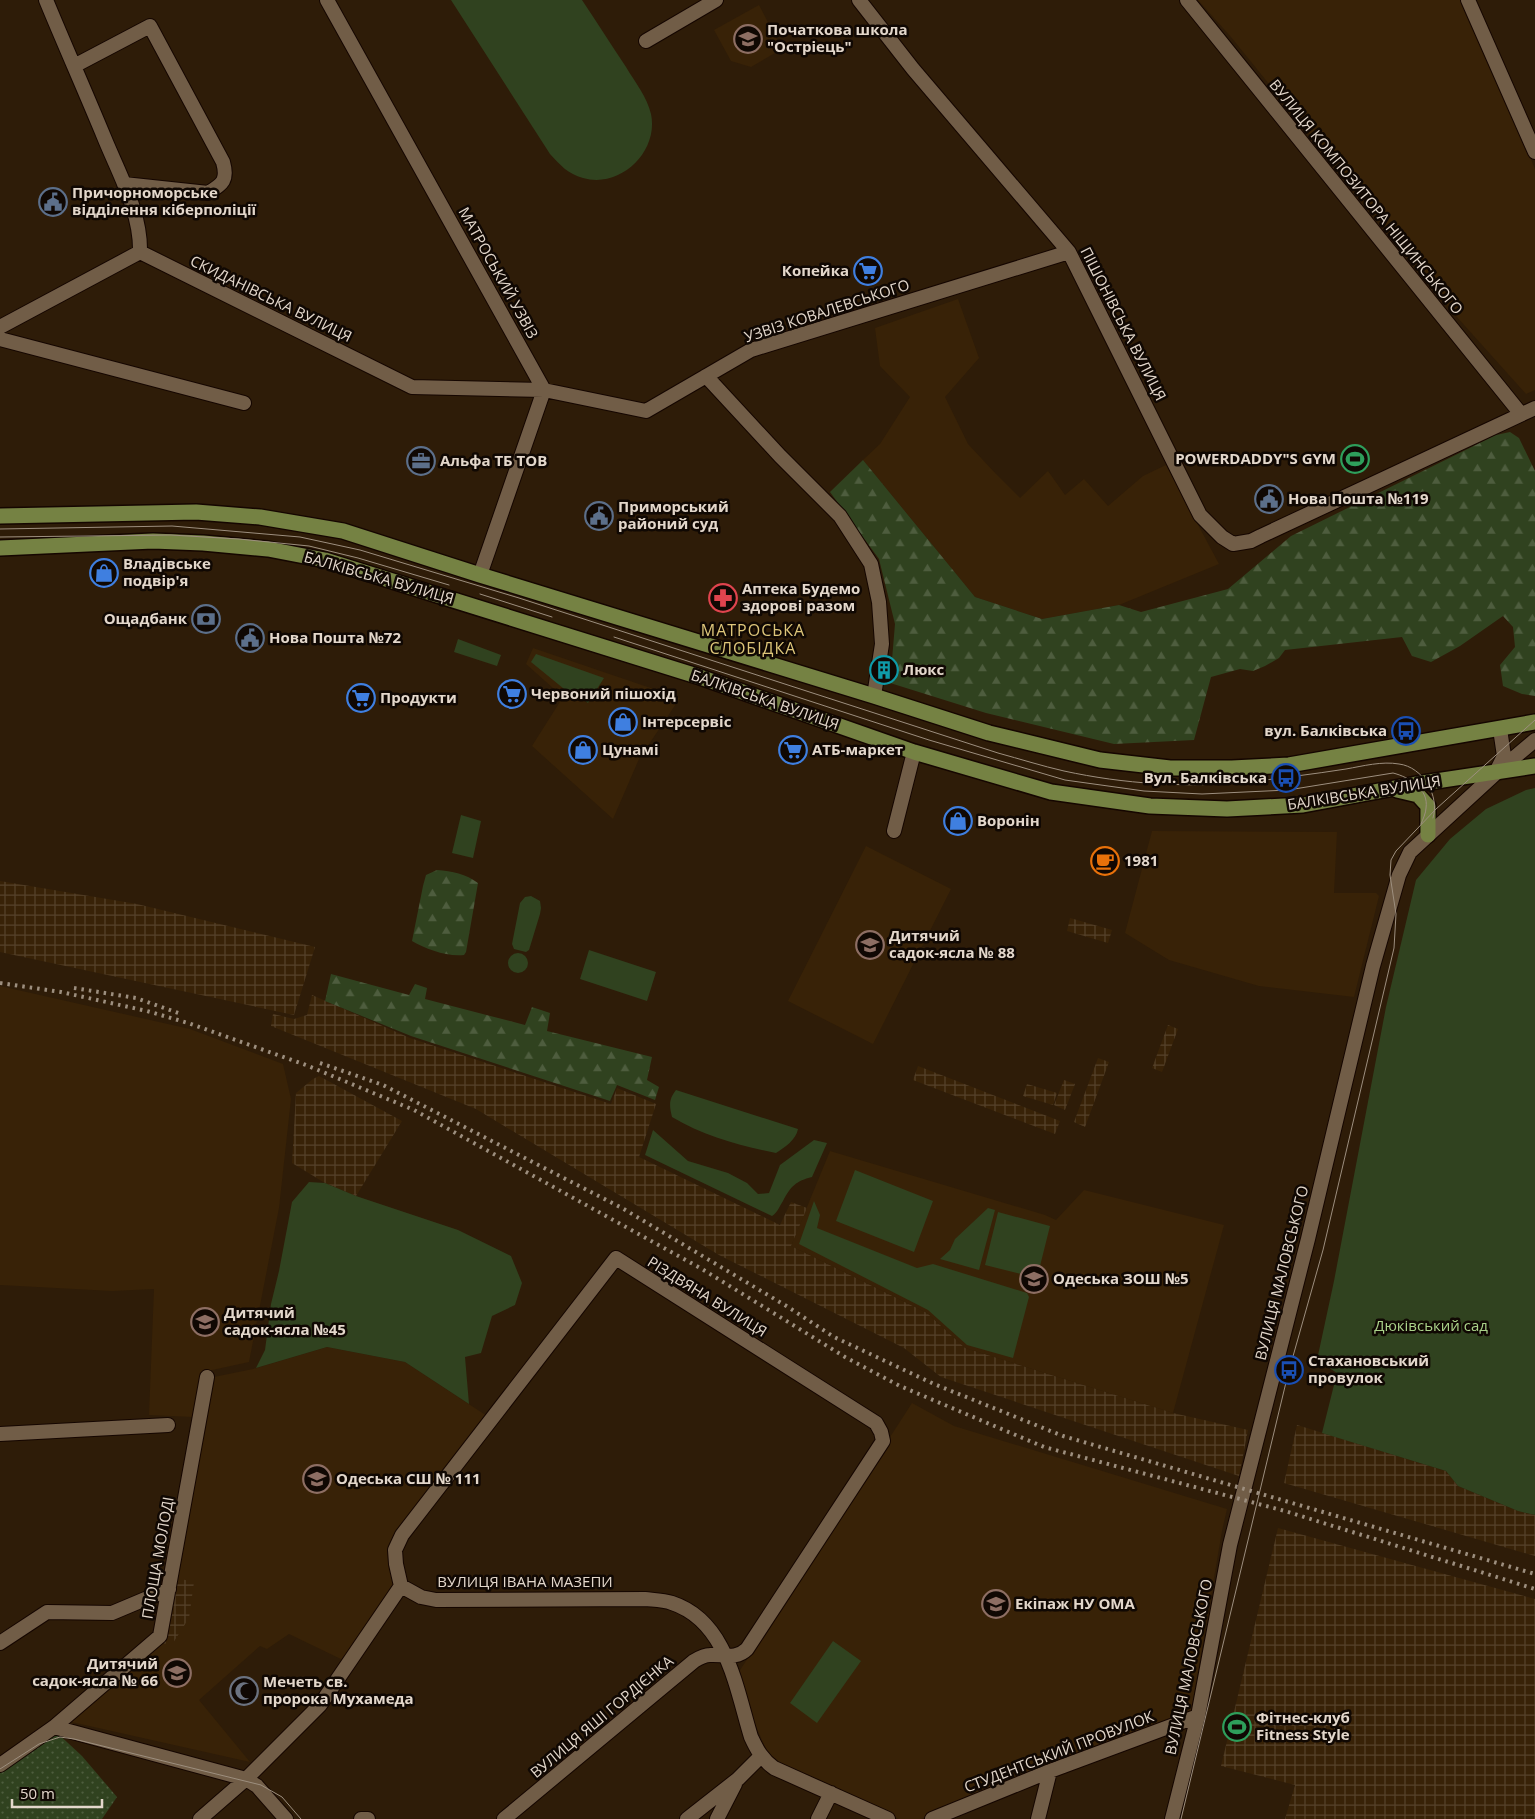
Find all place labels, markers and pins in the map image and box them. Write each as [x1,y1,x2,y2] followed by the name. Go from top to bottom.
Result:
[767,19,907,56] place label: Початкова школа "Остріець"
[733,24,763,54] school or university icon: Початкова школа "Остріець"
[72,182,256,219] place label: Причорноморське відділення кіберполіції
[38,187,68,217] public building icon: Причорноморське відділення кіберполіції
[853,256,883,286] supermarket icon: Копейка
[782,260,849,280] place label: Копейка
[1340,444,1370,474] sports icon: POWERDADDY"S GYM
[406,446,436,476] office icon: Альфа ТБ ТОВ
[1175,448,1336,468] place label: POWERDADDY"S GYM
[440,450,547,470] place label: Альфа ТБ ТОВ
[1254,484,1284,514] public building icon: Нова Пошта №119
[1288,488,1429,508] place label: Нова Пошта №119
[618,496,729,533] place label: Приморський районий суд
[584,501,614,531] public building icon: Приморський районий суд
[123,553,211,590] place label: Владiвське подвiр'я
[89,558,119,588] shop icon: Владiвське подвiр'я
[742,578,860,615] place label: Аптека Будемо здорові разом
[708,583,738,613] pharmacy icon: Аптека Будемо здорові разом
[191,604,221,634] bank icon: Ощадбанк
[104,608,188,628] place label: Ощадбанк
[235,623,265,653] public building icon: Нова Пошта №72
[269,627,401,647] place label: Нова Пошта №72
[869,655,899,685] building icon: Люкс
[903,659,945,679] place label: Люкс
[497,679,527,709] supermarket icon: Червоний пішохід
[346,683,376,713] supermarket icon: Продукти
[531,683,676,703] place label: Червоний пішохід
[380,687,457,707] place label: Продукти
[608,707,638,737] shop icon: Інтерсервіс
[642,711,732,731] place label: Інтерсервіс
[1391,716,1421,746] bus stop icon: вул. Балківська
[1264,720,1387,740] place label: вул. Балківська
[568,735,598,765] shop icon: Цунамі
[778,735,808,765] supermarket icon: АТБ-маркет
[602,739,658,759] place label: Цунамі
[812,739,903,759] place label: АТБ-маркет
[1271,763,1301,793] bus stop icon: Вул. Балківська
[1144,767,1267,787] place label: Вул. Балківська
[943,806,973,836] shop icon: Воронін
[977,810,1040,830] place label: Воронін
[1090,846,1120,876] cafe icon: 1981
[1124,850,1158,870] place label: 1981
[889,925,1015,962] place label: Дитячий садок-ясла № 88
[855,930,885,960] school or university icon: Дитячий садок-ясла № 88
[1019,1264,1049,1294] school or university icon: Одеська ЗОШ №5
[1053,1268,1189,1288] place label: Одеська ЗОШ №5
[224,1302,346,1339] place label: Дитячий садок-ясла №45
[190,1307,220,1337] school or university icon: Дитячий садок-ясла №45
[1308,1350,1429,1387] place label: Стахановський провулок
[1274,1355,1304,1385] bus stop icon: Стахановський провулок
[302,1464,332,1494] school or university icon: Одеська СШ № 111
[336,1468,481,1488] place label: Одеська СШ № 111
[981,1589,1011,1619] school or university icon: Екіпаж НУ ОМА
[1015,1593,1135,1613] place label: Екіпаж НУ ОМА
[32,1653,158,1690] place label: Дитячий садок-ясла № 66
[162,1658,192,1688] school or university icon: Дитячий садок-ясла № 66
[263,1671,414,1708] place label: Мечеть св. пророка Мухамеда
[229,1676,259,1706] mosque icon: Мечеть св. пророка Мухамеда
[1256,1707,1350,1744] place label: Фітнес-клуб Fitness Style
[1222,1712,1252,1742] sports icon: Фітнес-клуб Fitness Style

